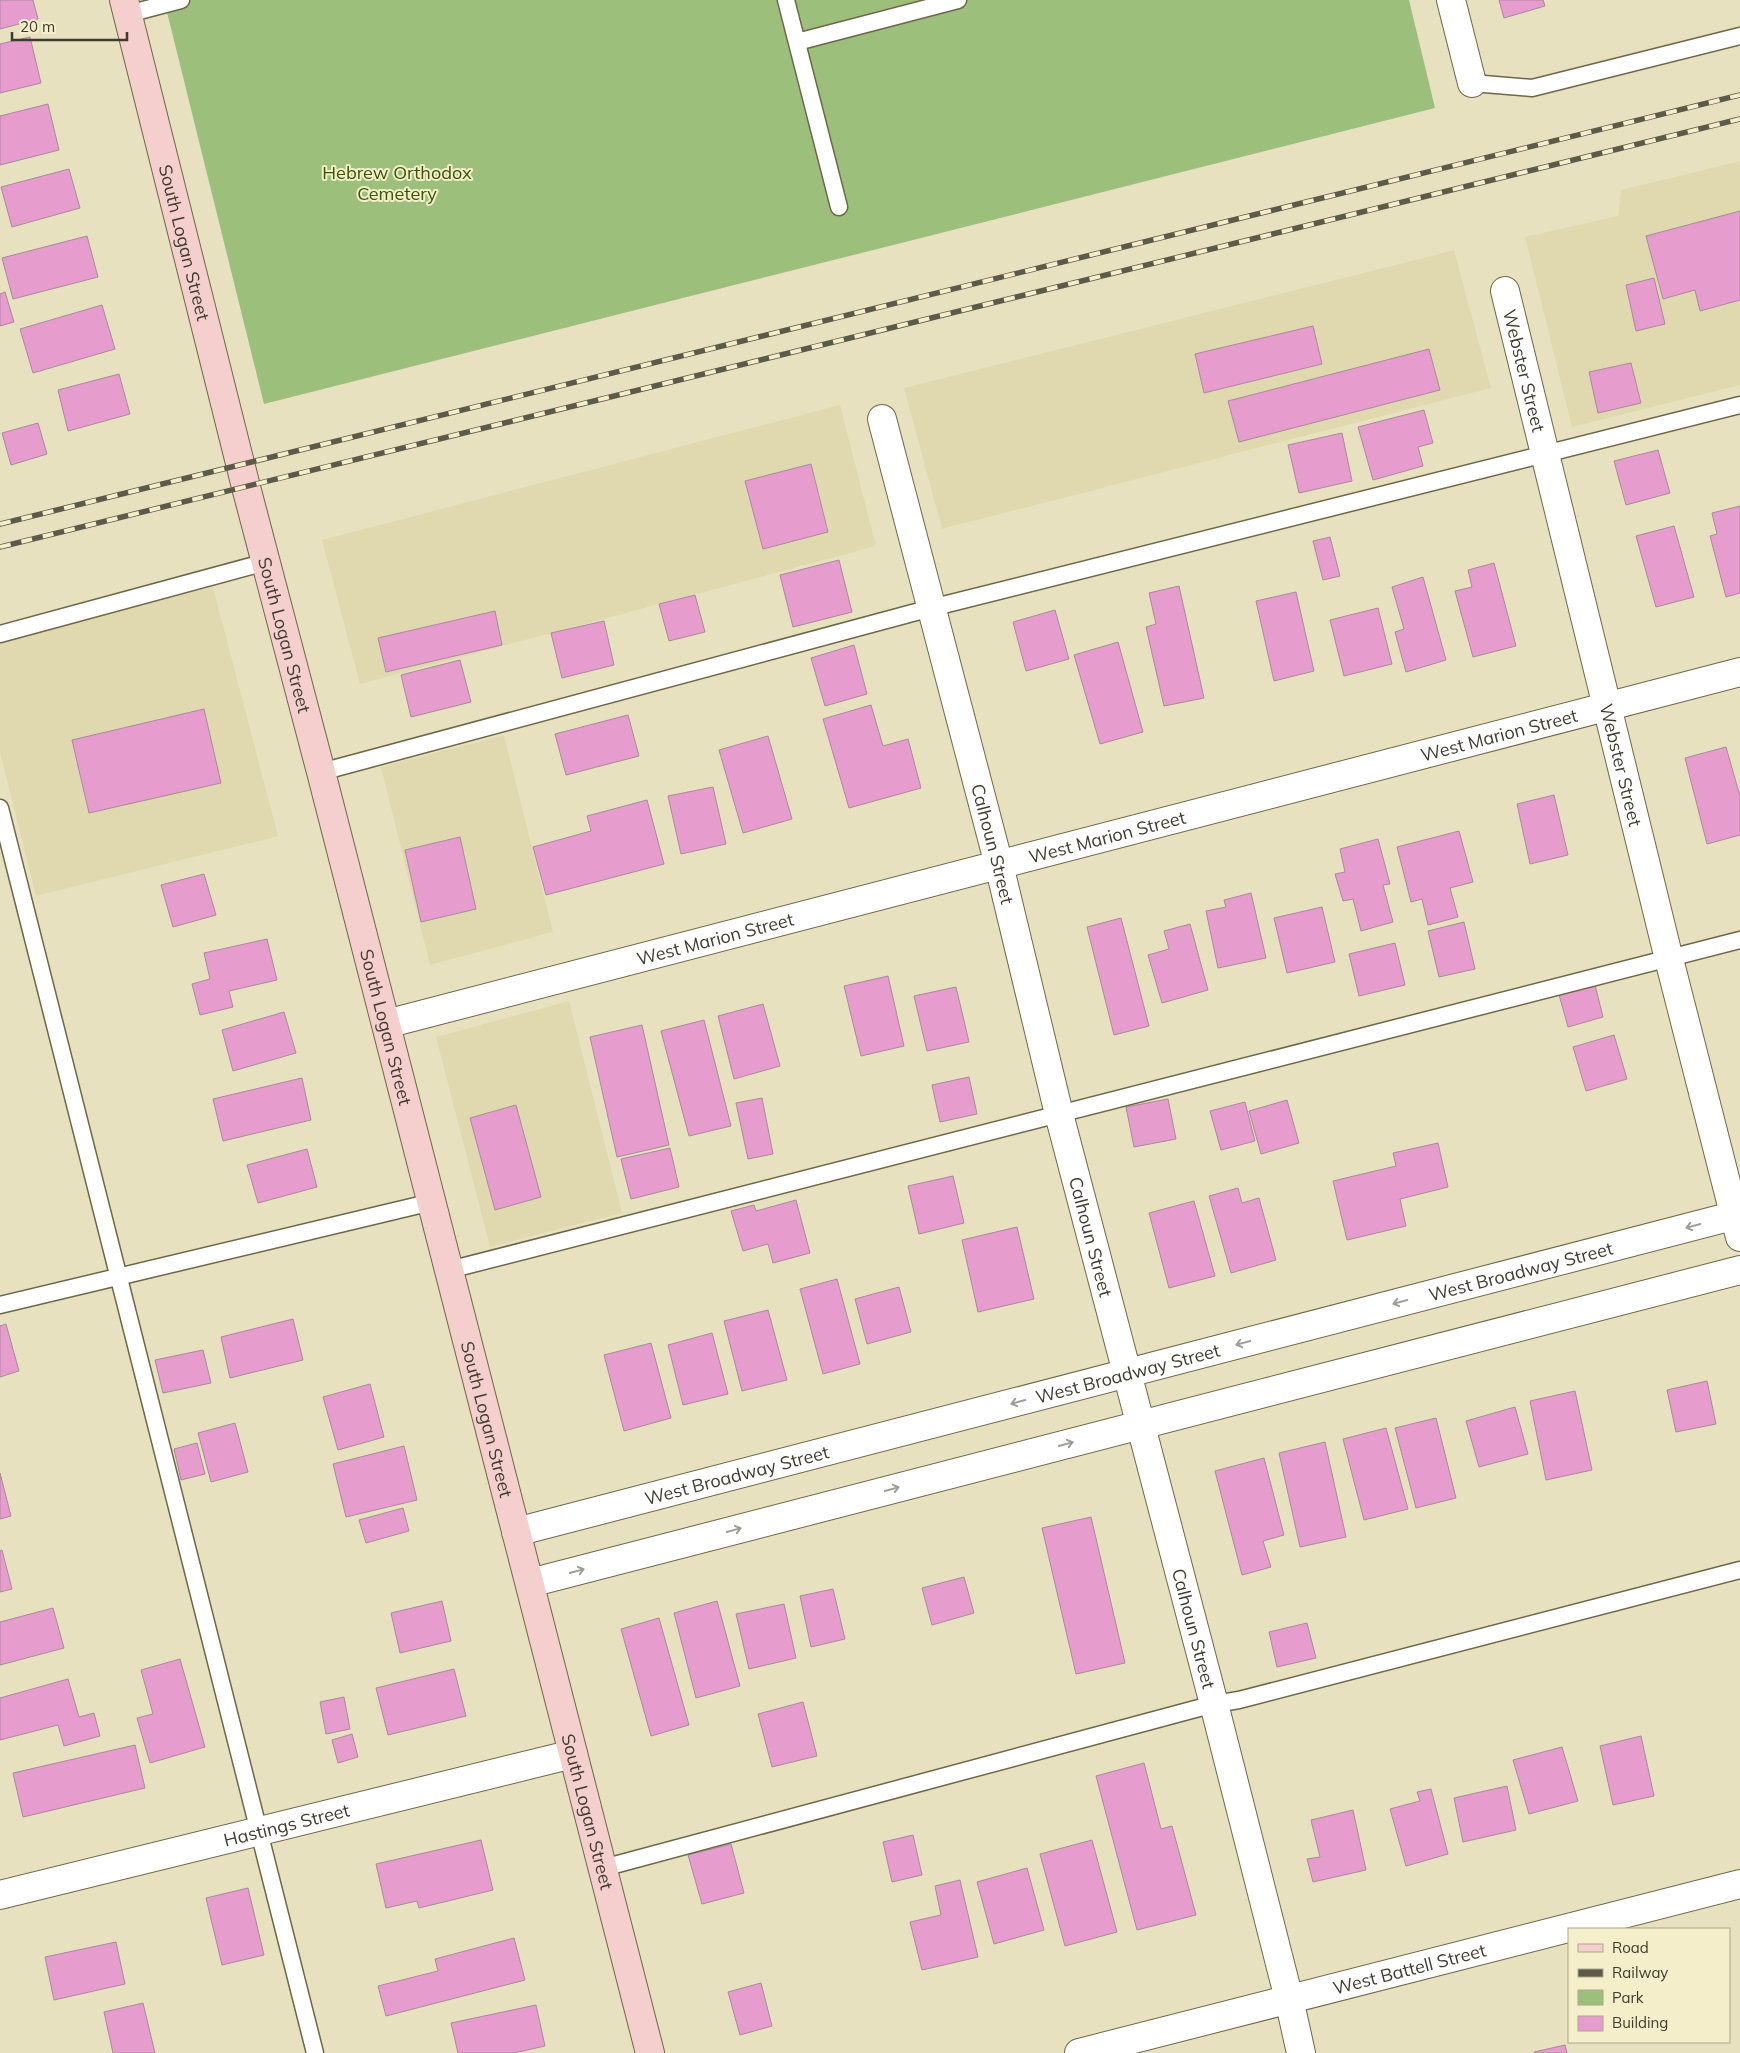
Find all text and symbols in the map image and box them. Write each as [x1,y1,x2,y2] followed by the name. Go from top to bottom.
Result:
[12,10,128,42] scale bar
[20,17,55,36] text: 20 m
[322,161,472,205] park label: Hebrew Orthodox Cemetery
[154,162,215,323] street label: South Logan Street
[1498,307,1551,434] street label: Webster Street
[253,555,316,715] street label: South Logan Street
[1595,701,1647,829] street label: Webster Street
[1418,703,1580,766] street label: West Marion Street
[967,781,1019,906] street label: Calhoun Street
[1026,805,1188,868] street label: West Marion Street
[634,907,796,970] street label: West Marion Street
[355,947,418,1107] street label: South Logan Street
[1064,1174,1118,1299] street label: Calhoun Street
[1685,1222,1701,1231] one-way arrow
[1426,1236,1615,1306] street label: West Broadway Street
[1393,1298,1409,1308] one-way arrow
[1033,1338,1222,1408] street label: West Broadway Street
[456,1339,518,1500] street label: South Logan Street
[1235,1339,1251,1349] one-way arrow
[1010,1398,1026,1407] one-way arrow
[1057,1439,1073,1449] one-way arrow
[642,1440,831,1510] street label: West Broadway Street
[883,1484,899,1494] one-way arrow
[726,1525,742,1534] one-way arrow
[568,1566,584,1575] one-way arrow
[1167,1566,1221,1691] street label: Calhoun Street
[557,1731,619,1892] street label: South Logan Street
[221,1798,352,1851] street label: Hastings Street
[1568,1928,1730,2043] legend
[1331,1938,1488,1999] street label: West Battell Street
[1612,1938,1649,1957] text: Road
[1612,1963,1668,1982] text: Railway
[1612,1988,1644,2007] text: Park
[1612,2013,1668,2032] text: Building

